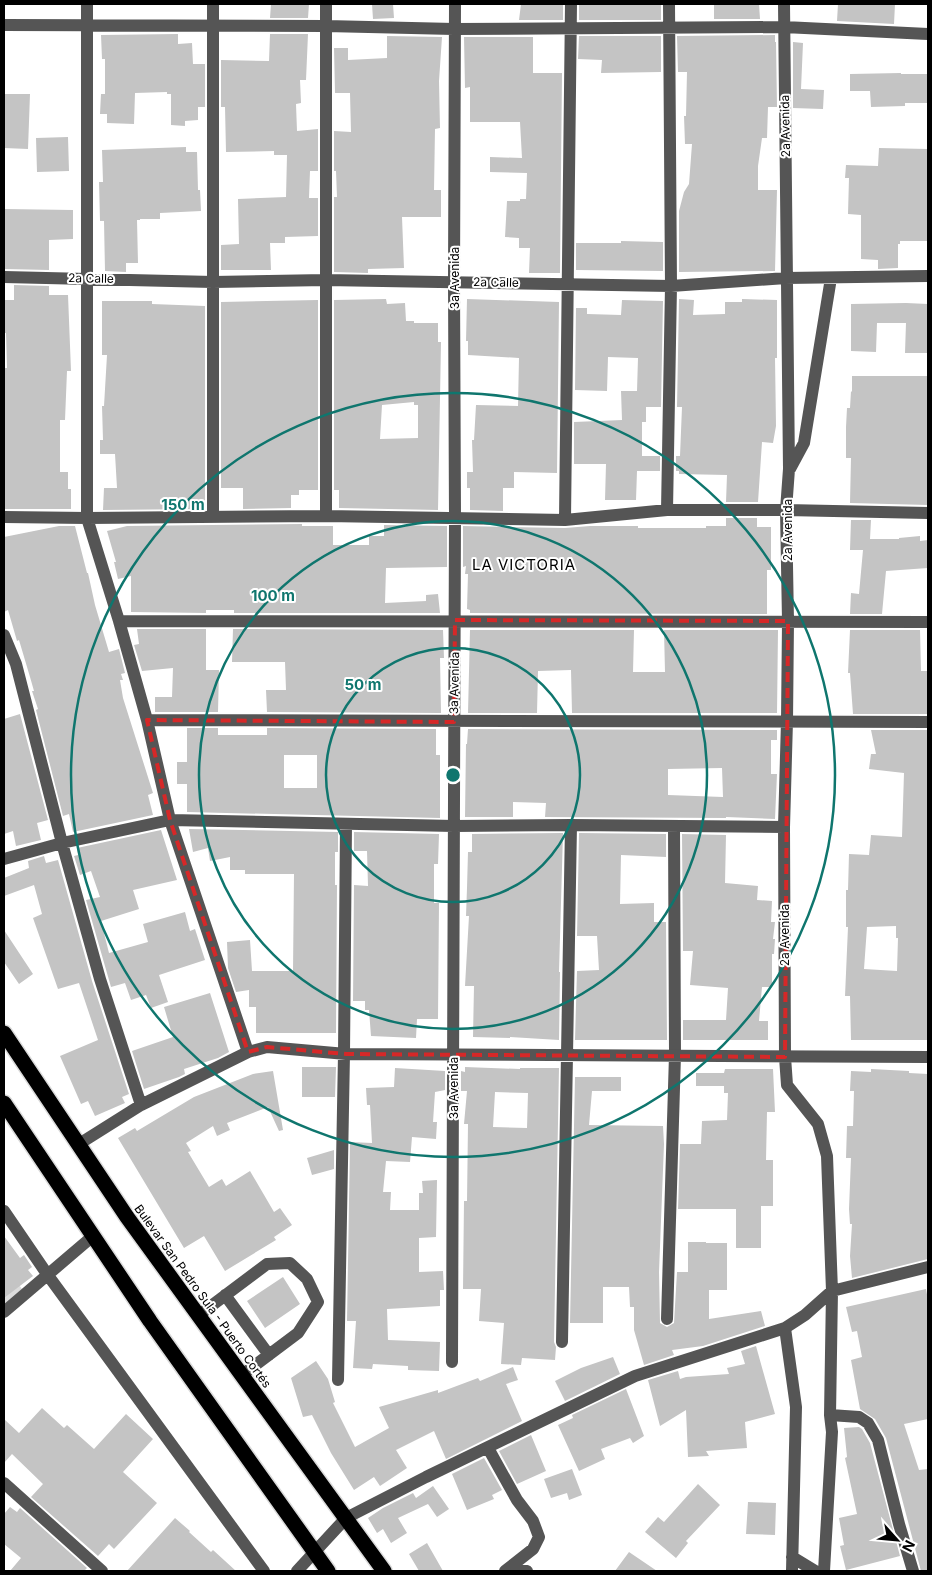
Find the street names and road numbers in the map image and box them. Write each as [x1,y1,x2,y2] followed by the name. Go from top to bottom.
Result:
[777,95,793,157] street label: 2a Avenida
[447,247,462,309] street label: 3a Avenida
[68,270,114,286] street label: 2a Calle
[473,274,519,290] street label: 2a Calle
[780,499,795,561] street label: 2a Avenida
[446,652,462,714] street label: 3a Avenida
[777,904,792,966] street label: 2a Avenida
[446,1057,461,1119] street label: 3a Avenida
[131,1201,275,1391] street label: Bulevar San Pedro Sula - Puerto Cortés

